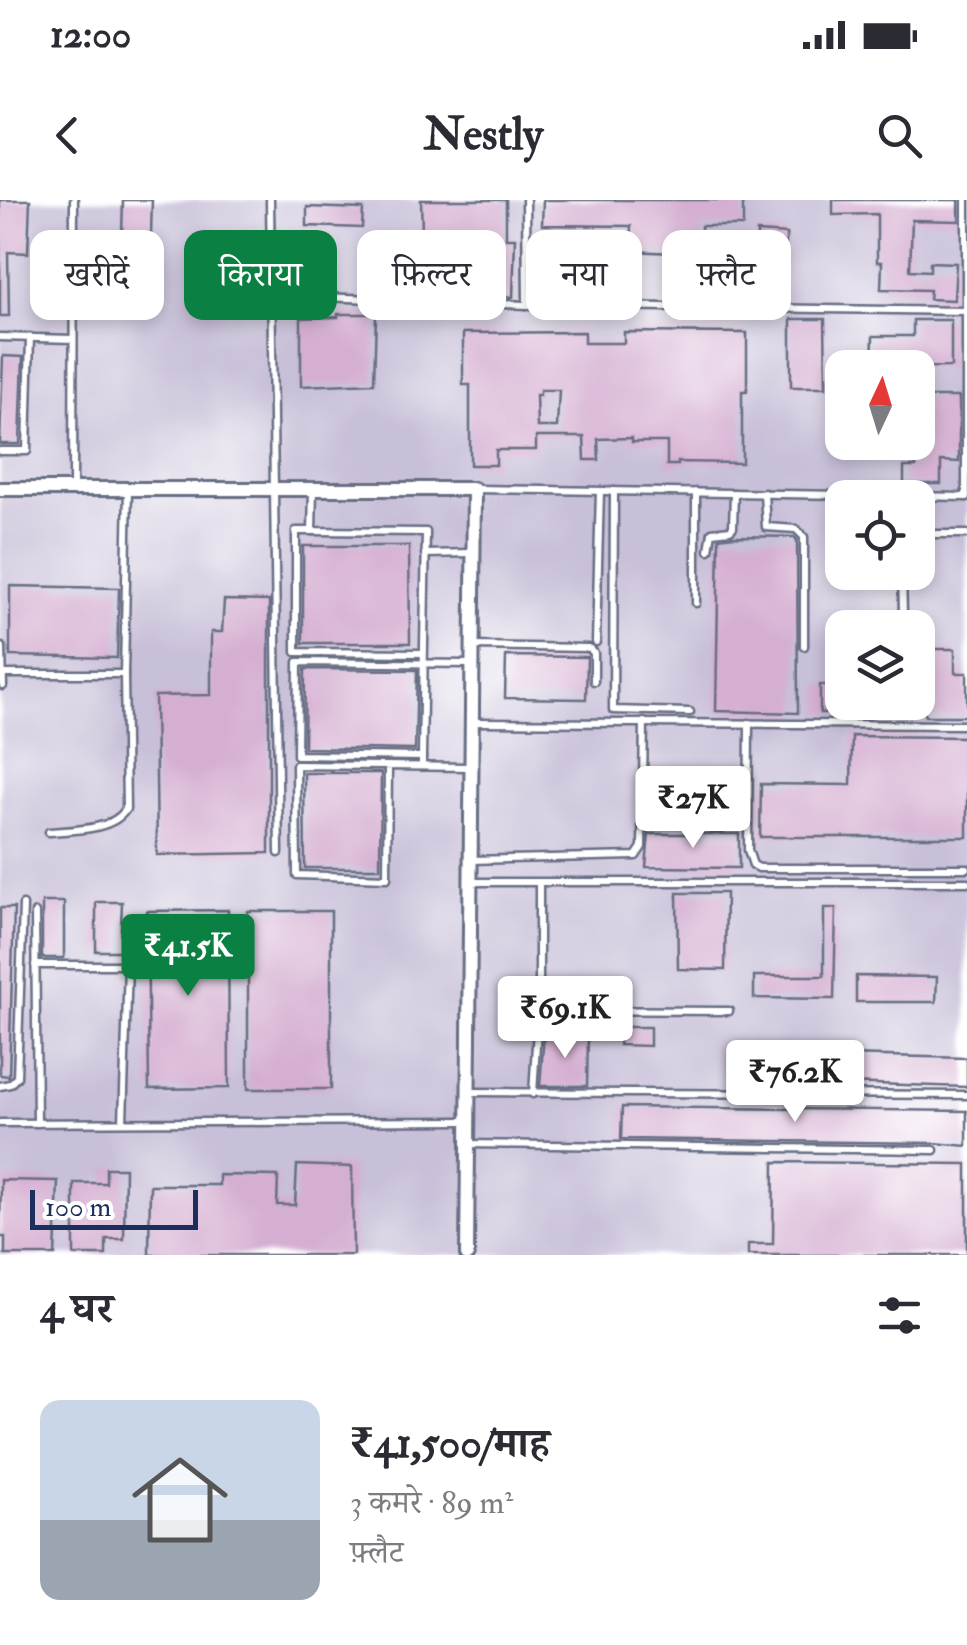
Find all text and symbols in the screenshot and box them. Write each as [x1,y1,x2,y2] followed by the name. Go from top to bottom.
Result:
[50,11,131,59] text: 12:00
[424,107,543,163] text: Nestly
[40,108,95,163] icon: back
[872,108,927,163] icon: search
[30,230,164,320] chip: खरीदें
[184,230,337,320] chip: किराया
[357,230,506,320] chip: फ़िल्टर
[526,230,642,320] chip: नया
[662,230,791,320] chip: फ़्लैट
[825,350,935,460] north arrow
[825,350,935,720] map controls
[825,480,935,590] button: locate
[825,610,935,720] button: layers
[634,766,752,851] pin: ₹27K
[657,778,729,818] text: ₹27K
[107,914,269,999] pin: ₹41.5K
[144,926,232,966] text: ₹41.5K
[484,976,646,1061] pin: ₹69.1K
[520,988,610,1028] text: ₹69.1K
[714,1040,876,1125] pin: ₹76.2K
[748,1052,842,1092] text: ₹76.2K
[30,1185,198,1230] scale bar
[45,1190,111,1225] text: 100 m
[40,1283,113,1335] text: 4 घर
[872,1288,927,1343] icon: filters
[350,1418,550,1470] text: ₹41,500/माह
[120,1440,240,1560] icon: home
[350,1483,513,1523] text: 3 कमरे · 89 m²
[350,1533,403,1573] text: फ़्लैट

